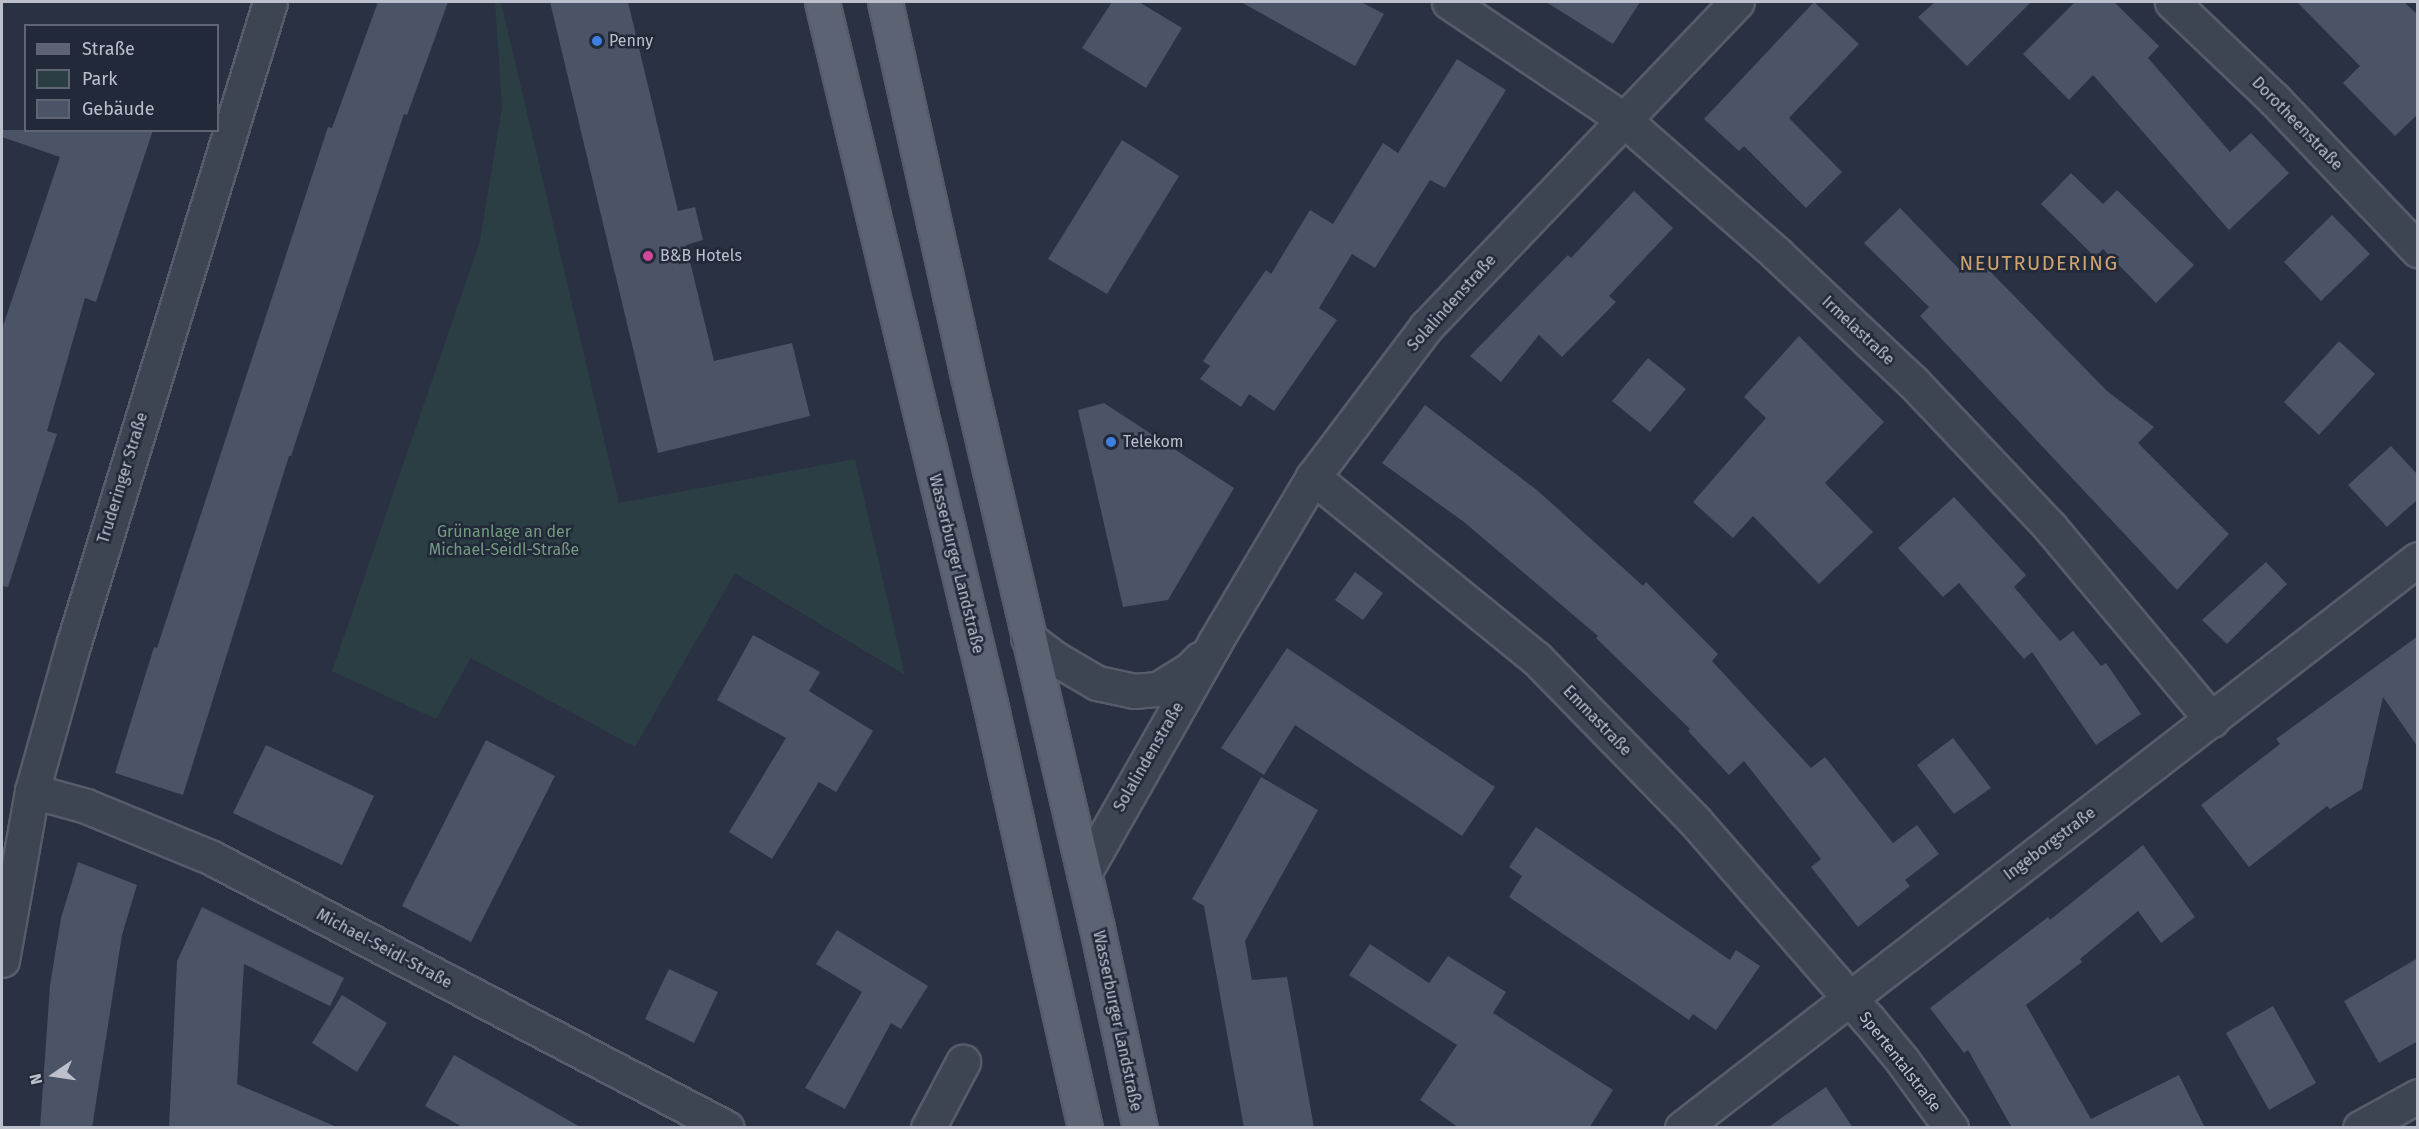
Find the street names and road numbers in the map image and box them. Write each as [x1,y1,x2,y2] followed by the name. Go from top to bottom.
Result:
[2248,73,2346,175] street label: Dorotheenstraße
[1404,251,1500,355] street label: Solalindenstraße
[1818,293,1898,369] street label: Irmelastraße
[94,410,152,546] street label: Truderinger Straße
[924,472,988,656] street label: Wasserburger Landstraße
[1559,682,1635,760] street label: Emmastraße
[1110,699,1188,815] street label: Solalindenstraße
[2000,803,2100,885] street label: Ingeborgstraße
[313,905,455,993] street label: Michael-Seidl-Straße
[1088,929,1146,1113] street label: Wasserburger Landstraße
[1855,1008,1945,1116] street label: Spertentalstraße

